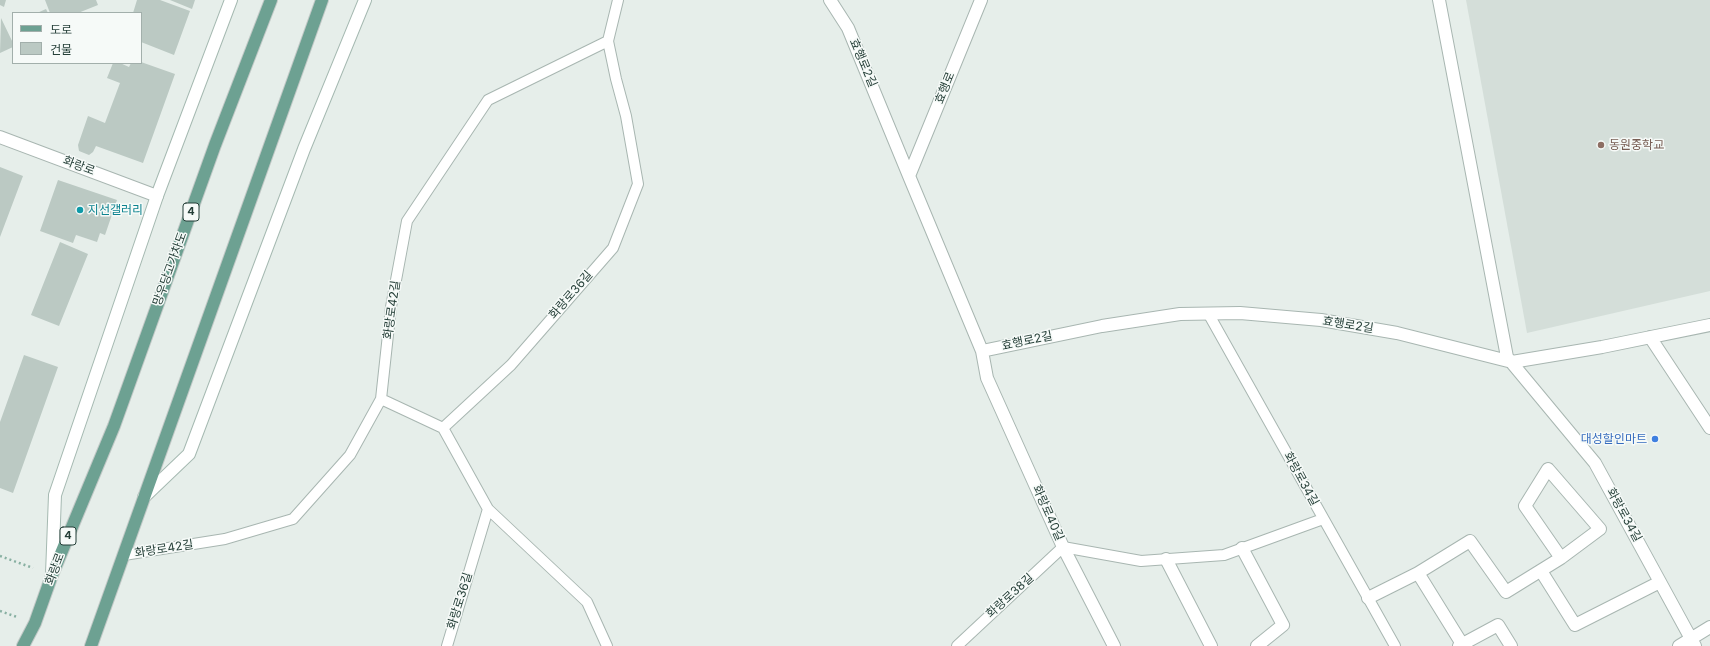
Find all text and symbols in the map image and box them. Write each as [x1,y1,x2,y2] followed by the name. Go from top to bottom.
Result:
[12,12,142,64] legend
[50,22,72,37] text: 도로
[846,36,880,90] street label: 효행로2길
[50,42,72,57] text: 건물
[932,70,958,106] street label: 효행로
[1609,138,1664,152] place label: 동원중학교
[1596,140,1606,150] marker: 동원중학교
[61,153,97,179] street label: 화랑로
[88,203,143,217] place label: 지선갤러리
[183,203,199,221] road number: 4
[75,205,85,215] marker: 지선갤러리
[150,230,190,308] street label: 망우당고가차도
[546,268,596,322] street label: 화랑로36길
[381,280,403,340] street label: 화랑로42길
[1321,314,1375,336] street label: 효행로2길
[1000,329,1054,353] street label: 효행로2길
[1581,432,1647,446] place label: 대성할인마트
[1650,434,1660,444] marker: 대성할인마트
[1280,450,1322,508] street label: 화랑로34길
[1029,483,1067,543] street label: 화랑로40길
[1603,486,1645,544] street label: 화랑로34길
[60,527,76,545] road number: 4
[134,537,194,561] street label: 화랑로42길
[42,551,68,587] street label: 화랑로
[444,571,476,631] street label: 화랑로36길
[983,571,1037,621] street label: 화랑로38길

